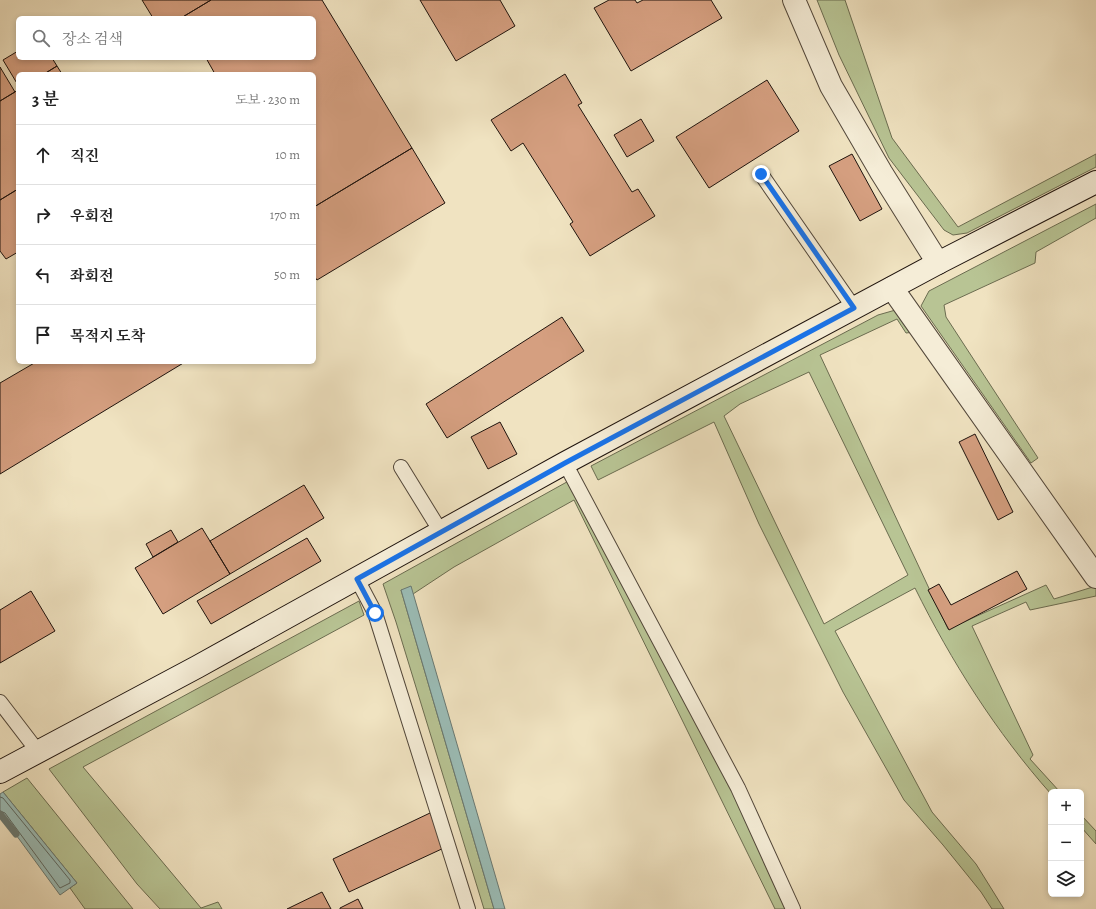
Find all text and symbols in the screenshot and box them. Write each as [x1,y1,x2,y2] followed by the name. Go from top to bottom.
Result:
[16,16,316,60] search box
[30,27,52,49] icon: search
[62,29,123,49] text: 장소 검색
[32,88,59,111] text: 3 분
[235,91,300,108] text: 도보 · 230 m
[32,144,54,166] icon: ahead
[70,146,99,166] text: 직진
[275,146,300,163] text: 10 m
[752,165,770,183] route end
[32,204,54,226] icon: right
[70,206,113,226] text: 우회전
[270,206,300,223] text: 170 m
[32,264,54,286] icon: left
[70,266,113,286] text: 좌회전
[274,266,300,283] text: 50 m
[32,324,54,346] icon: arrive
[70,326,145,346] text: 목적지 도착
[366,604,384,622] route start
[1048,789,1084,897] map controls
[1048,789,1084,825] button: +
[1048,825,1084,861] button: −
[1048,861,1084,897] button: layers

